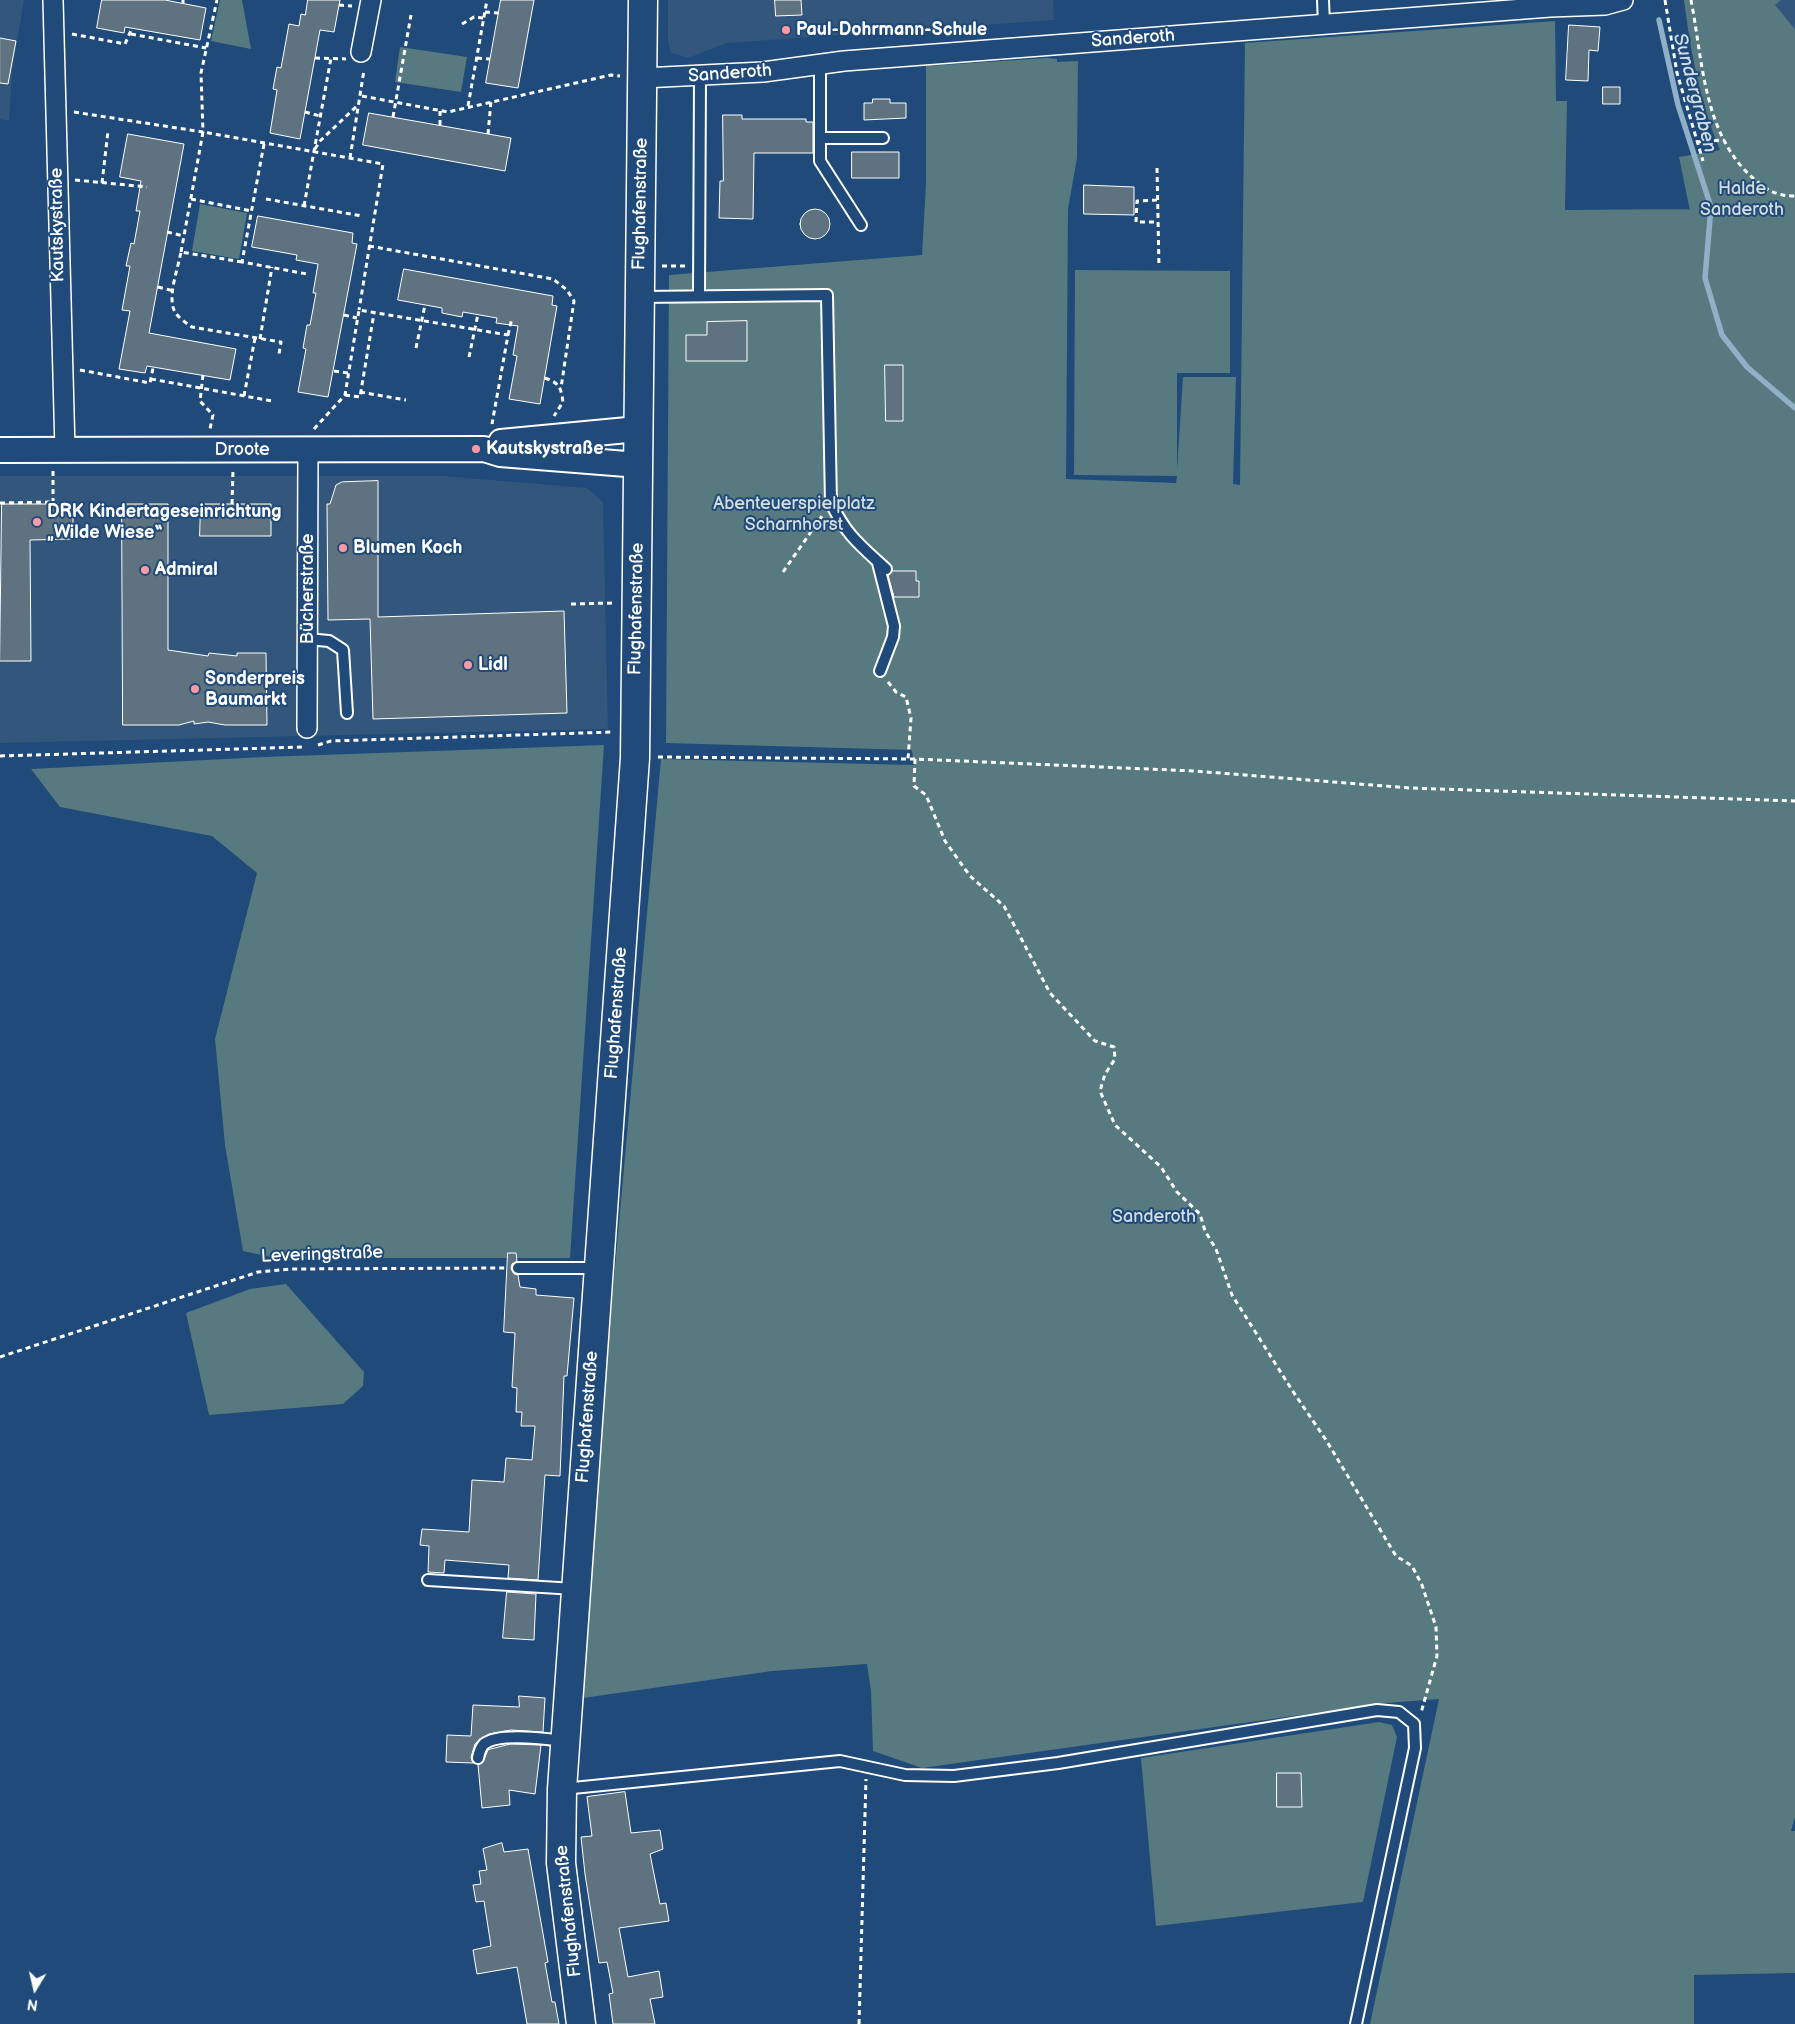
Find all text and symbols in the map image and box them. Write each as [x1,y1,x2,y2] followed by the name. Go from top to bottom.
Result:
[796,19,987,41] place label: Paul-Dohrmann-Schule
[780,24,792,36] marker: Paul-Dohrmann-Schule
[1090,25,1176,53] street label: Sanderoth
[1667,31,1721,155] water label: Sundergraben
[687,60,773,88] street label: Sanderoth
[629,138,653,270] street label: Flughafenstraße
[46,168,70,282] street label: Kautskystraße
[1700,178,1784,220] park label: Halde Sanderoth
[486,438,604,460] place label: Kautskystraße
[214,439,270,461] street label: Droote
[470,443,482,455] marker: Kautskystraße
[713,493,875,536] park label: Abenteuerspielplatz Scharnhorst
[47,501,282,544] place label: DRK Kindertageseinrichtung „Wilde Wiese“
[31,516,43,528] marker: DRK Kindertageseinrichtung „Wilde Wiese“
[297,534,319,644] street label: Bücherstraße
[353,537,462,559] place label: Blumen Koch
[337,542,349,554] marker: Blumen Koch
[625,543,649,675] street label: Flughafenstraße
[155,559,218,581] place label: Admiral
[139,564,151,576] marker: Admiral
[478,654,508,676] place label: Lidl
[462,659,474,671] marker: Lidl
[205,668,305,711] place label: Sonderpreis Baumarkt
[189,683,201,695] marker: Sonderpreis Baumarkt
[602,946,632,1080] street label: Flughafenstraße
[1112,1206,1196,1228] park label: Sanderoth
[261,1242,383,1268] street label: Leveringstraße
[573,1350,603,1484] street label: Flughafenstraße
[551,1844,587,1978] street label: Flughafenstraße
[10,1964,60,2014] north arrow
[26,1995,39,2014] text: N

